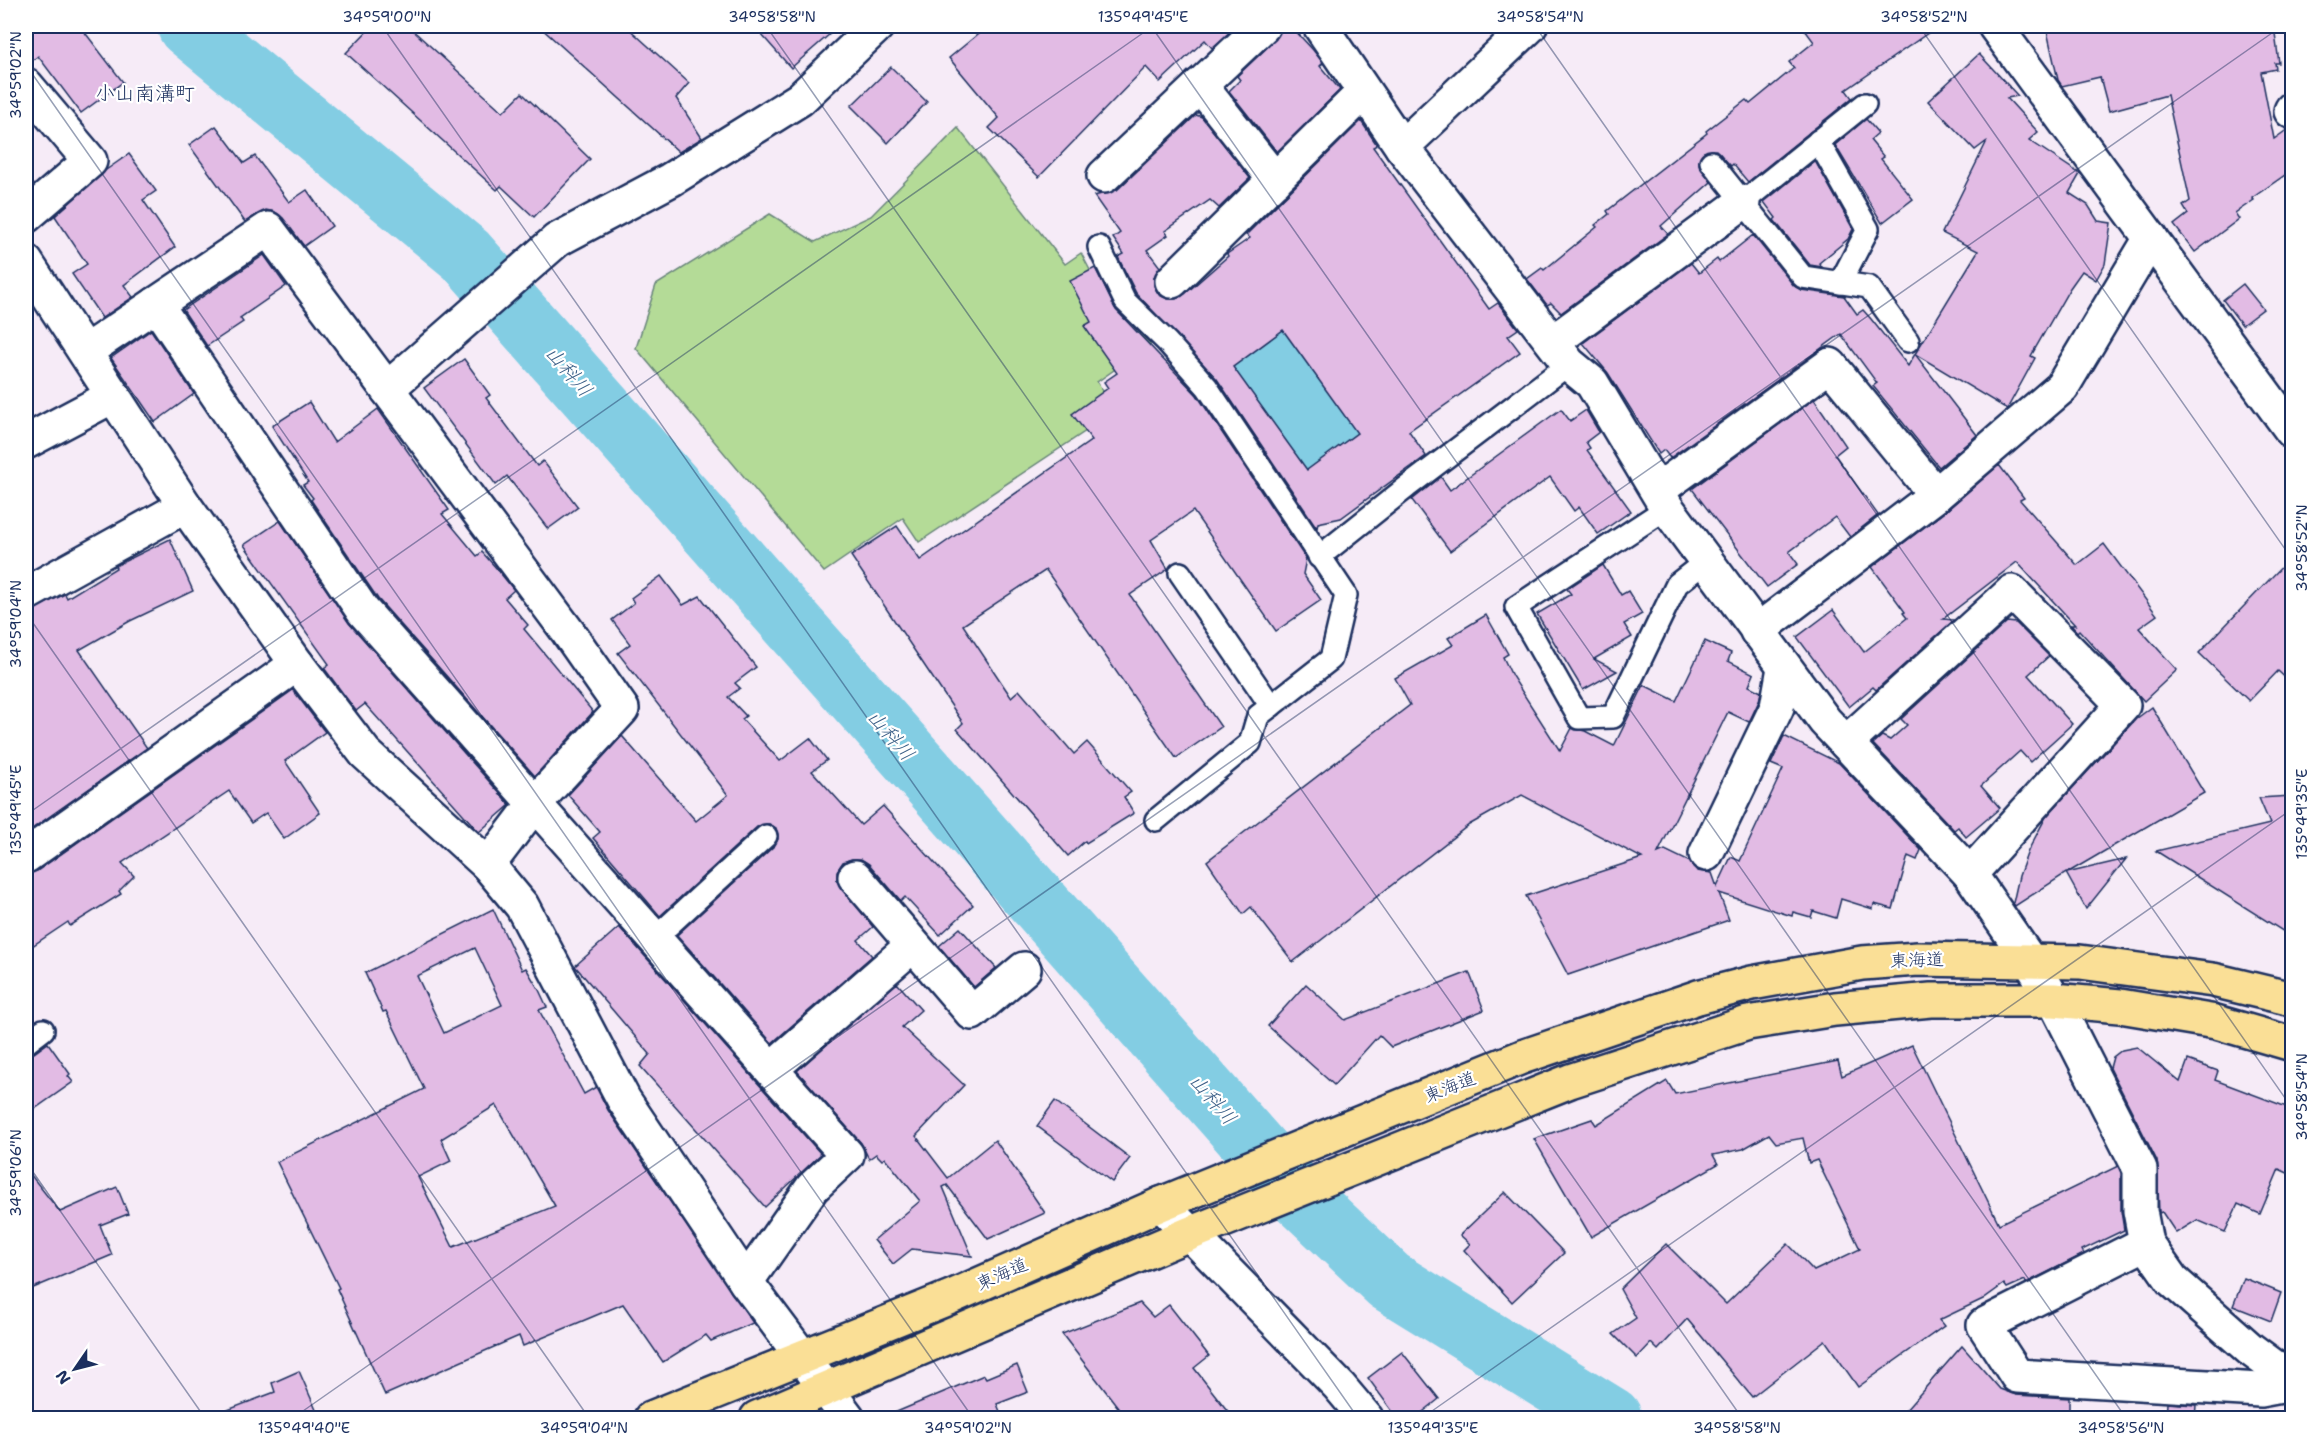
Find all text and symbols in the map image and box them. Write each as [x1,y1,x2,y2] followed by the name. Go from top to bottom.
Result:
[343,7,431,27] text: 34°59'00"N
[728,7,816,27] text: 34°58'58"N
[1098,7,1188,27] text: 135°49'45"E
[1496,7,1584,27] text: 34°58'54"N
[1880,7,1968,27] text: 34°58'52"N
[6,31,26,119] text: 34°59'02"N
[95,80,195,106] district label: 小山南溝町
[540,340,598,402] water label: 山科川
[2292,504,2312,592] text: 34°58'52"N
[6,580,26,668] text: 34°59'04"N
[862,704,920,766] water label: 山科川
[6,765,26,855] text: 135°49'45"E
[2292,769,2312,859] text: 135°49'35"E
[1890,947,1944,973] street label: 東海道
[2292,1053,2312,1141] text: 34°58'54"N
[1420,1066,1480,1108] street label: 東海道
[1184,1068,1242,1130] water label: 山科川
[6,1129,26,1217] text: 34°59'06"N
[972,1252,1032,1296] street label: 東海道
[45,1339,105,1399] north arrow
[51,1366,75,1389] text: N
[258,1418,350,1438] text: 135°49'40"E
[540,1418,628,1438] text: 34°59'04"N
[924,1418,1012,1438] text: 34°59'02"N
[1388,1418,1478,1438] text: 135°49'35"E
[1693,1418,1781,1438] text: 34°58'58"N
[2077,1418,2165,1438] text: 34°58'56"N

